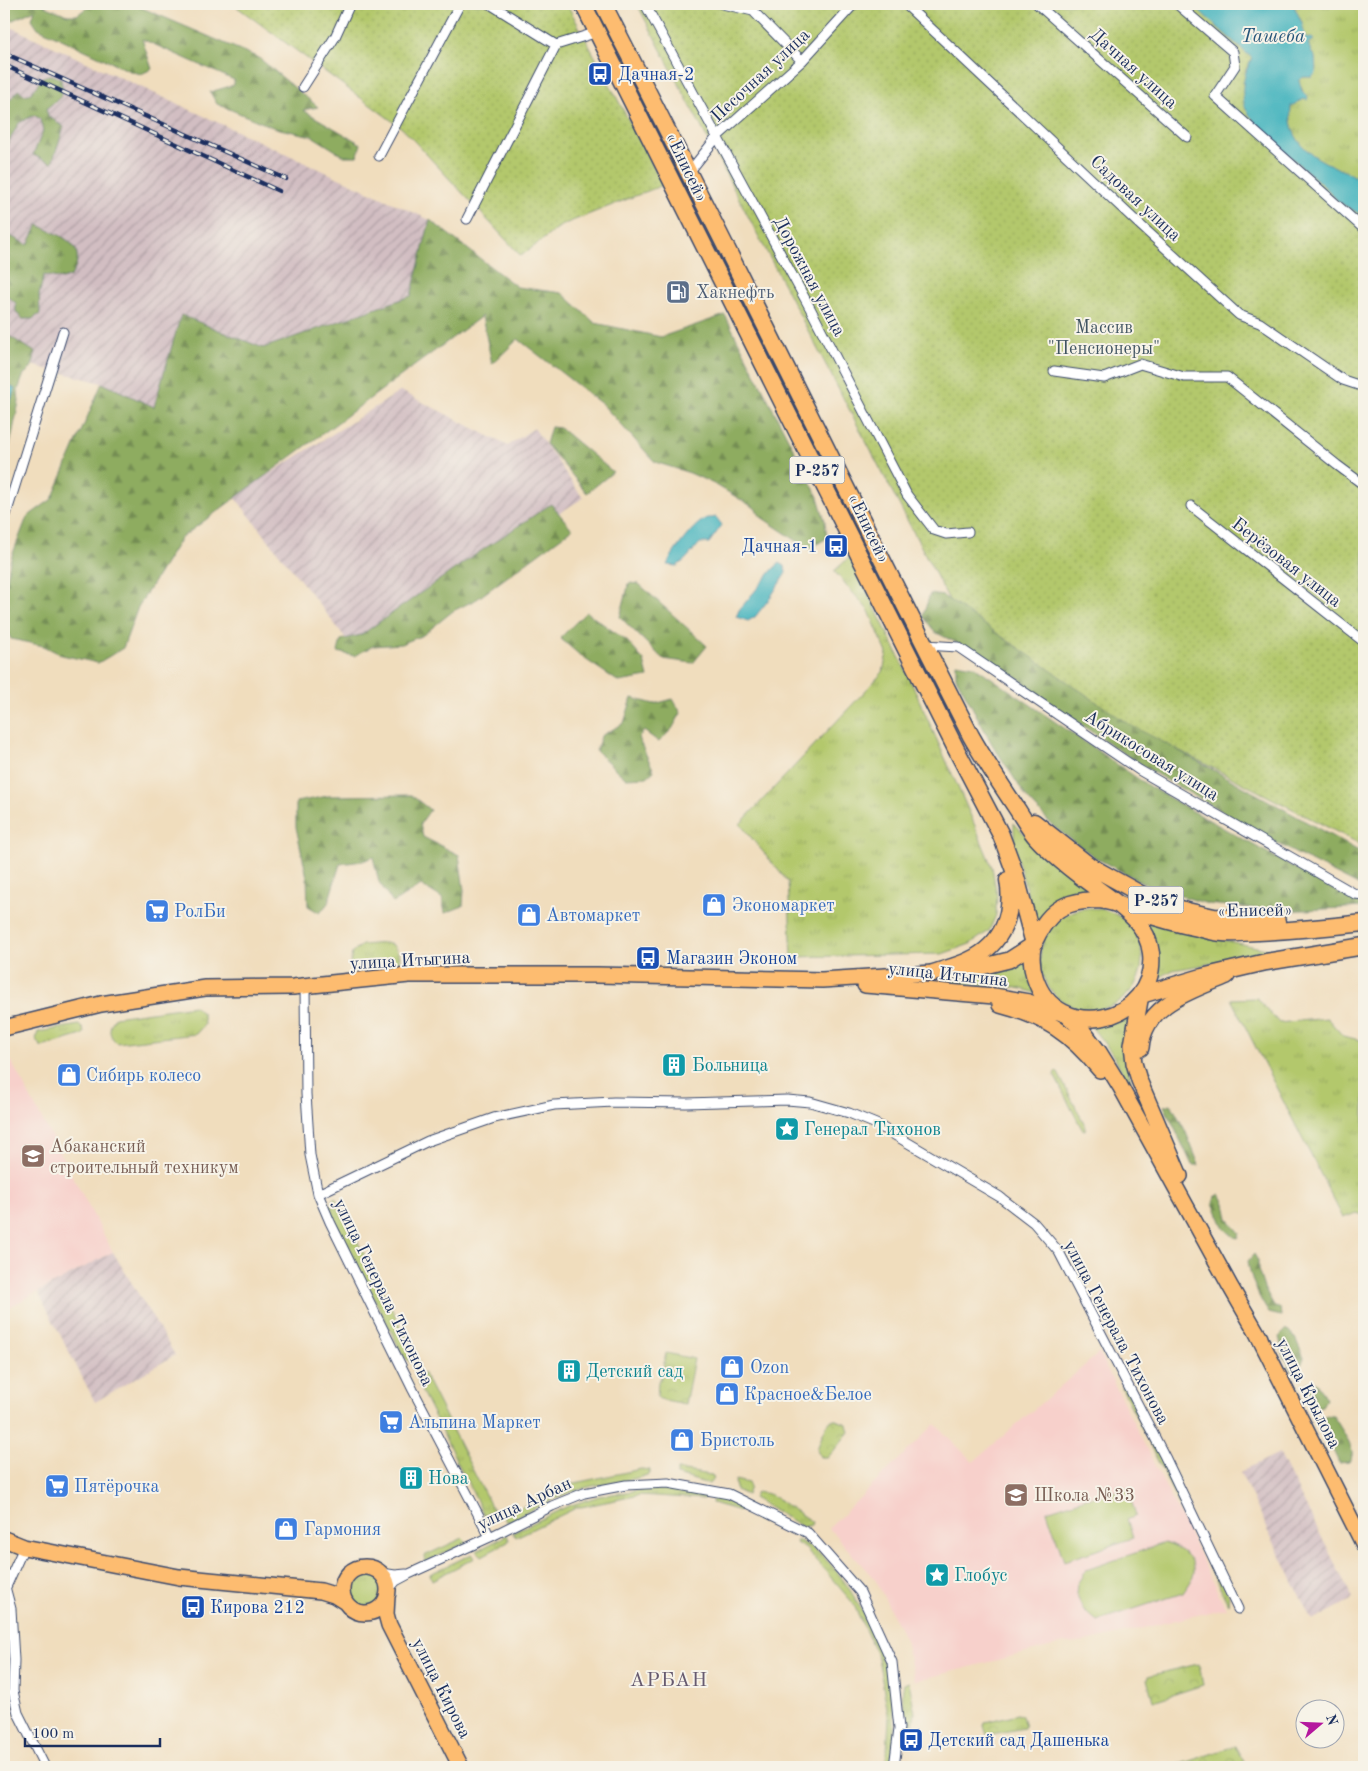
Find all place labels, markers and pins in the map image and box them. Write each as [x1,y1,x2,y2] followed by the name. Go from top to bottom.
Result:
[587,61,613,87] bus stop icon: Дачная-2
[618,66,694,84] place label: Дачная-2
[665,279,691,305] fuel station icon: Хакнефть
[696,284,774,303] place label: Хакнефть
[823,533,849,559] bus stop icon: Дачная-1
[742,538,818,556] place label: Дачная-1
[701,892,727,918] shop icon: Экономаркет
[732,897,835,915] place label: Экономаркет
[144,898,170,924] supermarket icon: РолБи
[516,902,542,928] shop icon: Автомаркет
[174,903,226,921] place label: РолБи
[546,907,640,925] place label: Автомаркет
[635,945,661,971] bus stop icon: Магазин Эконом
[666,950,797,968] place label: Магазин Эконом
[661,1052,687,1078] building icon: Больница
[692,1057,769,1075] place label: Больница
[56,1062,82,1088] shop icon: Сибирь колесо
[86,1067,201,1085] place label: Сибирь колесо
[774,1116,800,1142] place icon: Генерал Тихонов
[804,1121,941,1139] place label: Генерал Тихонов
[50,1138,239,1177] place label: Абаканский строительный техникум
[20,1143,46,1169] school or university icon: Абаканский строительный техникум
[719,1354,745,1380] shop icon: Ozon
[556,1358,582,1384] building icon: Детский сад
[750,1359,789,1377] place label: Ozon
[586,1363,683,1381] place label: Детский сад
[714,1381,740,1407] shop icon: Красное&Белое
[744,1386,872,1404] place label: Красное&Белое
[378,1409,404,1435] supermarket icon: Альпина Маркет
[408,1414,541,1432] place label: Альпина Маркет
[669,1427,695,1453] shop icon: Бристоль
[700,1432,774,1450] place label: Бристоль
[398,1465,424,1491] building icon: Нова
[428,1470,469,1488] place label: Нова
[44,1473,70,1499] supermarket icon: Пятёрочка
[74,1478,160,1496] place label: Пятёрочка
[1003,1482,1029,1508] school or university icon: Школа №33
[1034,1487,1135,1505] place label: Школа №33
[273,1516,299,1542] shop icon: Гармония
[304,1521,381,1539] place label: Гармония
[924,1562,950,1588] place icon: Глобус
[954,1567,1008,1585] place label: Глобус
[180,1594,206,1620] bus stop icon: Кирова 212
[210,1599,305,1617] place label: Кирова 212
[898,1727,924,1753] bus stop icon: Детский сад Дашенька
[928,1732,1110,1750] place label: Детский сад Дашенька

